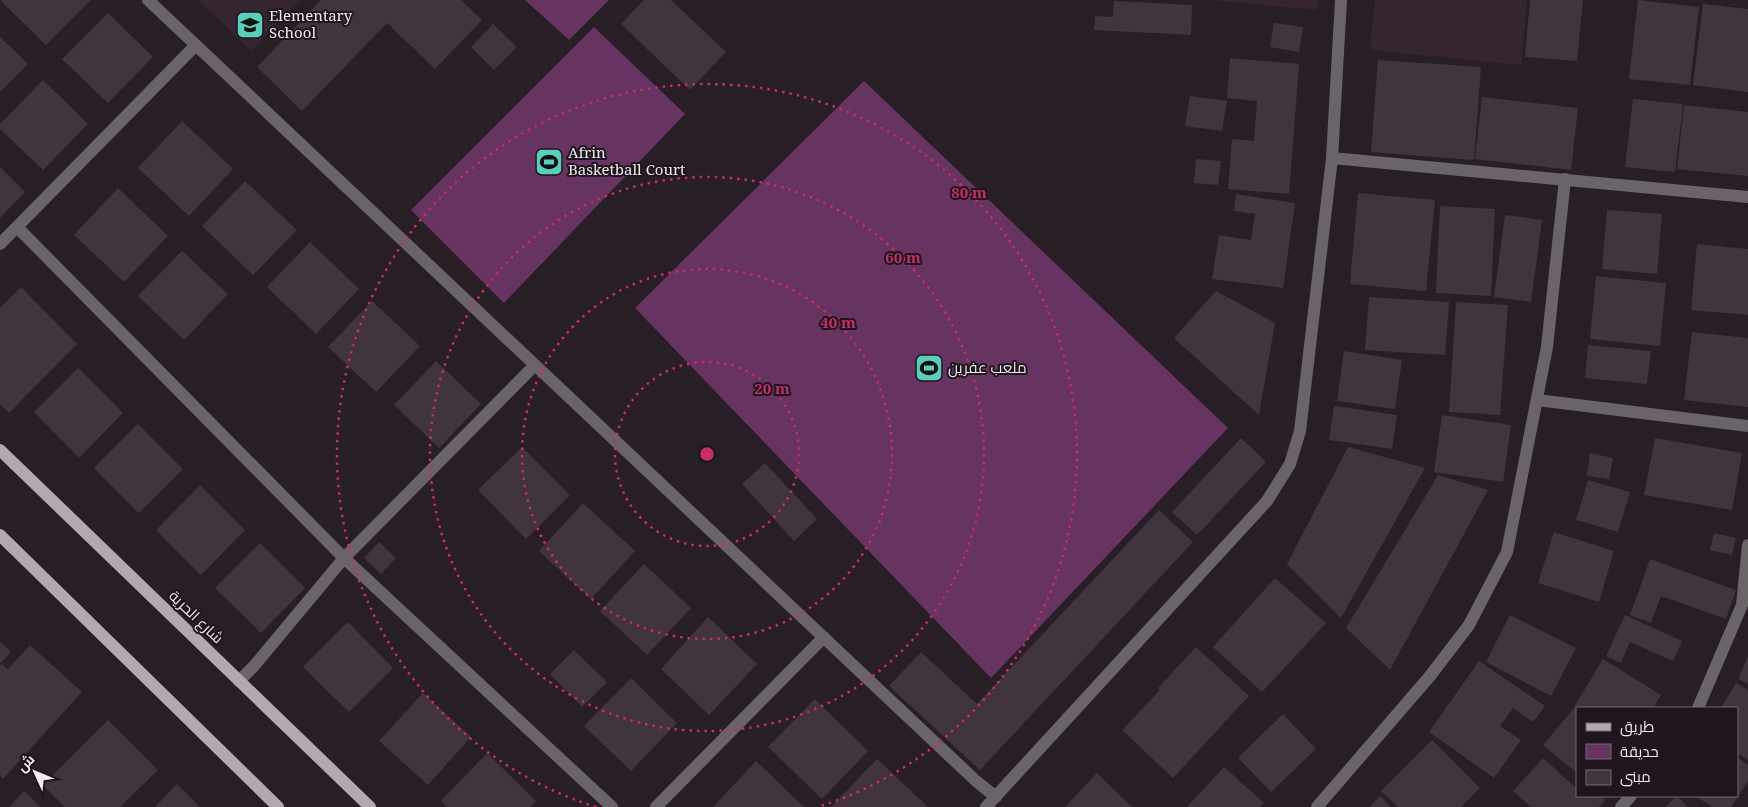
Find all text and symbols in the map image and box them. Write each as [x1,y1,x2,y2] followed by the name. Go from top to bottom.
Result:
[269,5,353,42] place label: Elementary School
[235,10,265,40] school or university icon: Elementary School
[568,142,685,179] place label: Afrin Basketball Court
[534,147,564,177] sports icon: Afrin Basketball Court
[951,182,987,202] text: 80 m
[885,247,921,267] text: 60 m
[820,312,856,332] text: 40 m
[914,353,944,383] sports icon: ملعب عفرين
[948,357,1027,378] place label: ملعب عفرين
[754,378,790,398] text: 20 m
[698,445,716,463] centre of rings
[164,585,228,649] street label: شارع الحرية
[1576,707,1738,797] legend
[1620,716,1654,737] text: طريق
[1620,741,1659,761] text: حديقة
[10,747,60,797] north arrow
[12,750,38,776] text: ش
[1620,766,1651,787] text: مبنى

